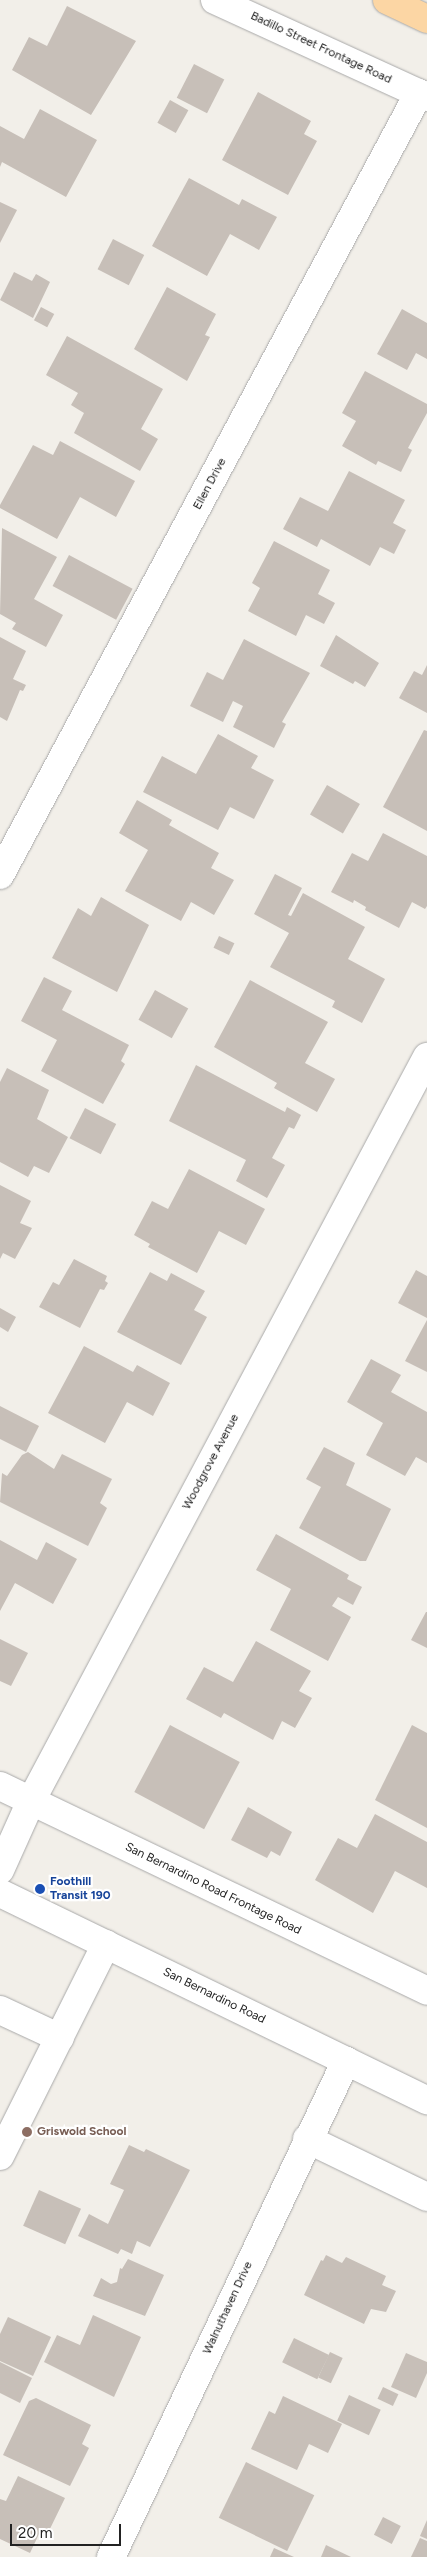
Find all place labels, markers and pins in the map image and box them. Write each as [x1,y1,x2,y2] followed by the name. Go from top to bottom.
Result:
[50,1875,111,1903] place label: Foothill Transit 190
[34,1883,46,1895] marker: Foothill Transit 190
[37,2125,127,2139] place label: Griswold School
[21,2126,33,2138] marker: Griswold School

